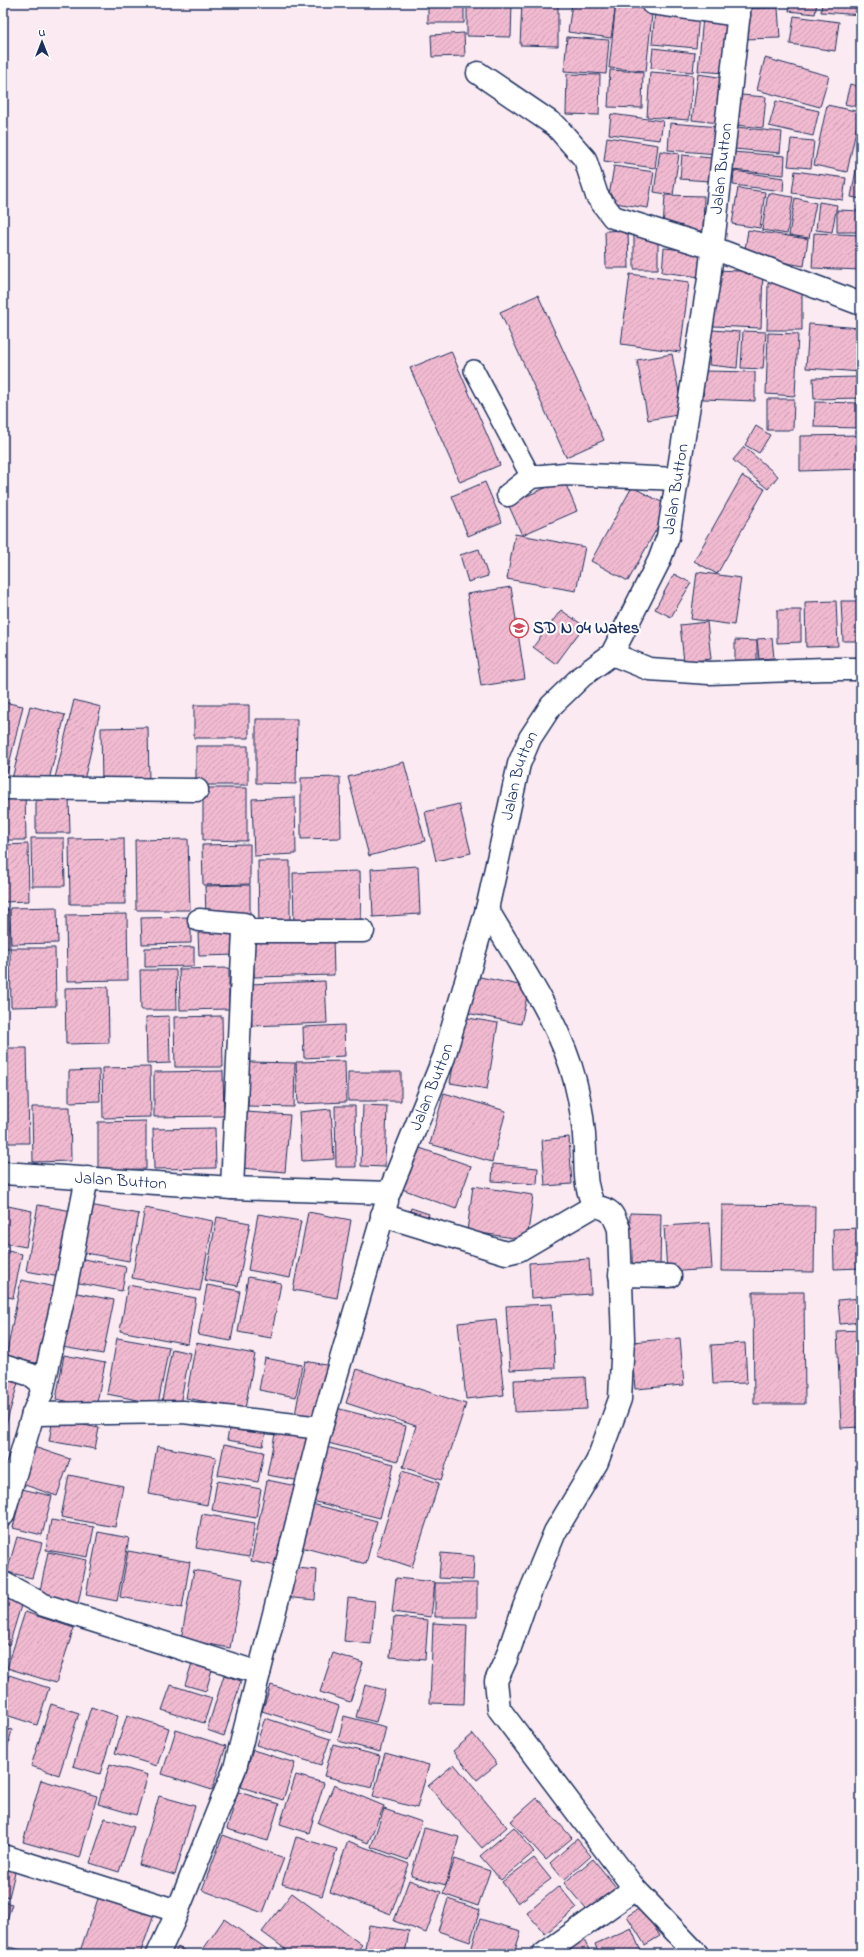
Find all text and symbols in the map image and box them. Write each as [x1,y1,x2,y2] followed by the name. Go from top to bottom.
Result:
[22,22,62,62] north arrow
[39,25,46,41] text: U
[704,121,739,216] street label: Jalan Button
[656,442,695,537] street label: Jalan Button
[533,616,640,641] place label: SD N 04 Wates
[508,617,530,639] school or university icon: SD N 04 Wates
[495,725,544,822] street label: Jalan Button
[403,1040,460,1134] street label: Jalan Button
[74,1165,167,1196] street label: Jalan Button

